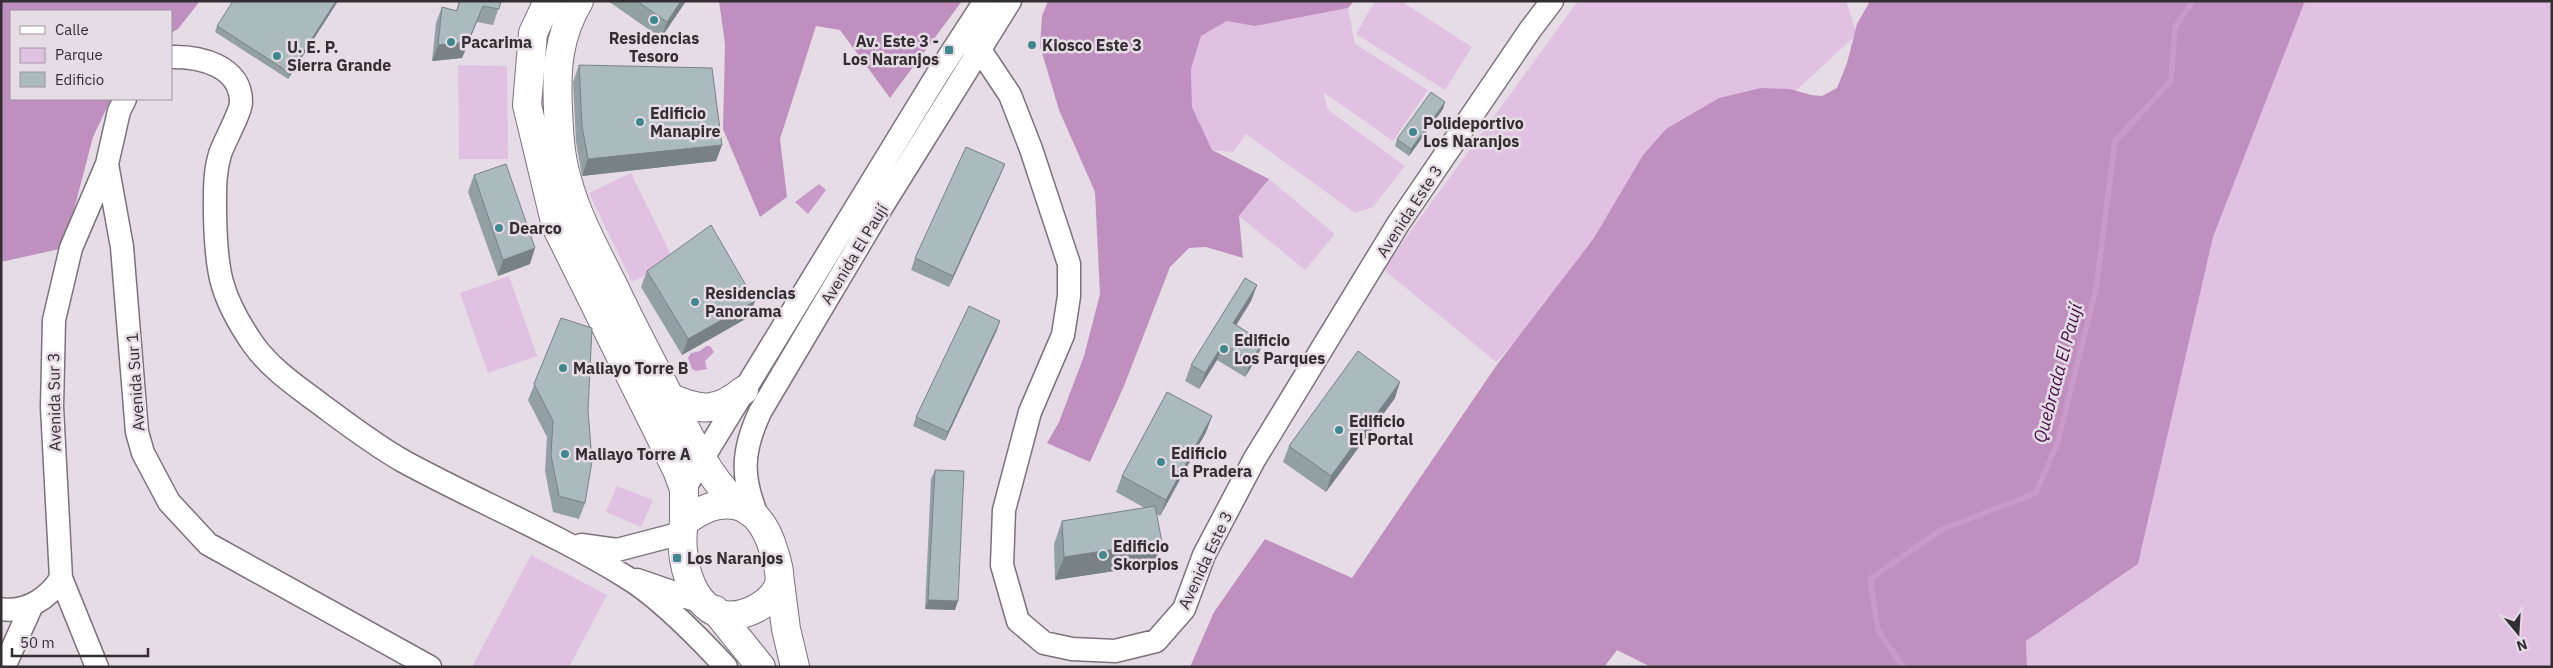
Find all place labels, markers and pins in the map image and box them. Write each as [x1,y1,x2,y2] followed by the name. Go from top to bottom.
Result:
[648,14,660,26] marker: Residencias Tesoro
[609,28,699,66] place label: Residencias Tesoro
[843,31,939,69] place label: Av. Este 3 - Los Naranjos
[461,32,532,52] place label: Pacarima
[1042,35,1142,55] place label: Kiosco Este 3
[445,36,457,48] marker: Pacarima
[287,37,391,75] place label: U. E. P. Sierra Grande
[1026,39,1038,51] marker: Kiosco Este 3
[943,44,955,56] marker: Av. Este 3 - Los Naranjos
[271,50,283,62] marker: U. E. P. Sierra Grande
[650,103,721,141] place label: Edificio Manapire
[1423,113,1524,151] place label: Polideportivo Los Naranjos
[634,116,646,128] marker: Edificio Manapire
[1407,126,1419,138] marker: Polideportivo Los Naranjos
[509,218,562,238] place label: Dearco
[493,222,505,234] marker: Dearco
[705,283,795,321] place label: Residencias Panorama
[689,296,701,308] marker: Residencias Panorama
[1234,330,1325,368] place label: Edificio Los Parques
[1218,343,1230,355] marker: Edificio Los Parques
[573,358,689,378] place label: Maliayo Torre B
[557,362,569,374] marker: Maliayo Torre B
[1349,411,1413,449] place label: Edificio El Portal
[1333,424,1345,436] marker: Edificio El Portal
[1171,443,1252,481] place label: Edificio La Pradera
[575,444,691,464] place label: Maliayo Torre A
[559,448,571,460] marker: Maliayo Torre A
[1155,456,1167,468] marker: Edificio La Pradera
[1113,536,1179,574] place label: Edificio Skorpios
[687,548,783,568] place label: Los Naranjos
[1097,549,1109,561] marker: Edificio Skorpios
[671,552,683,564] marker: Los Naranjos

